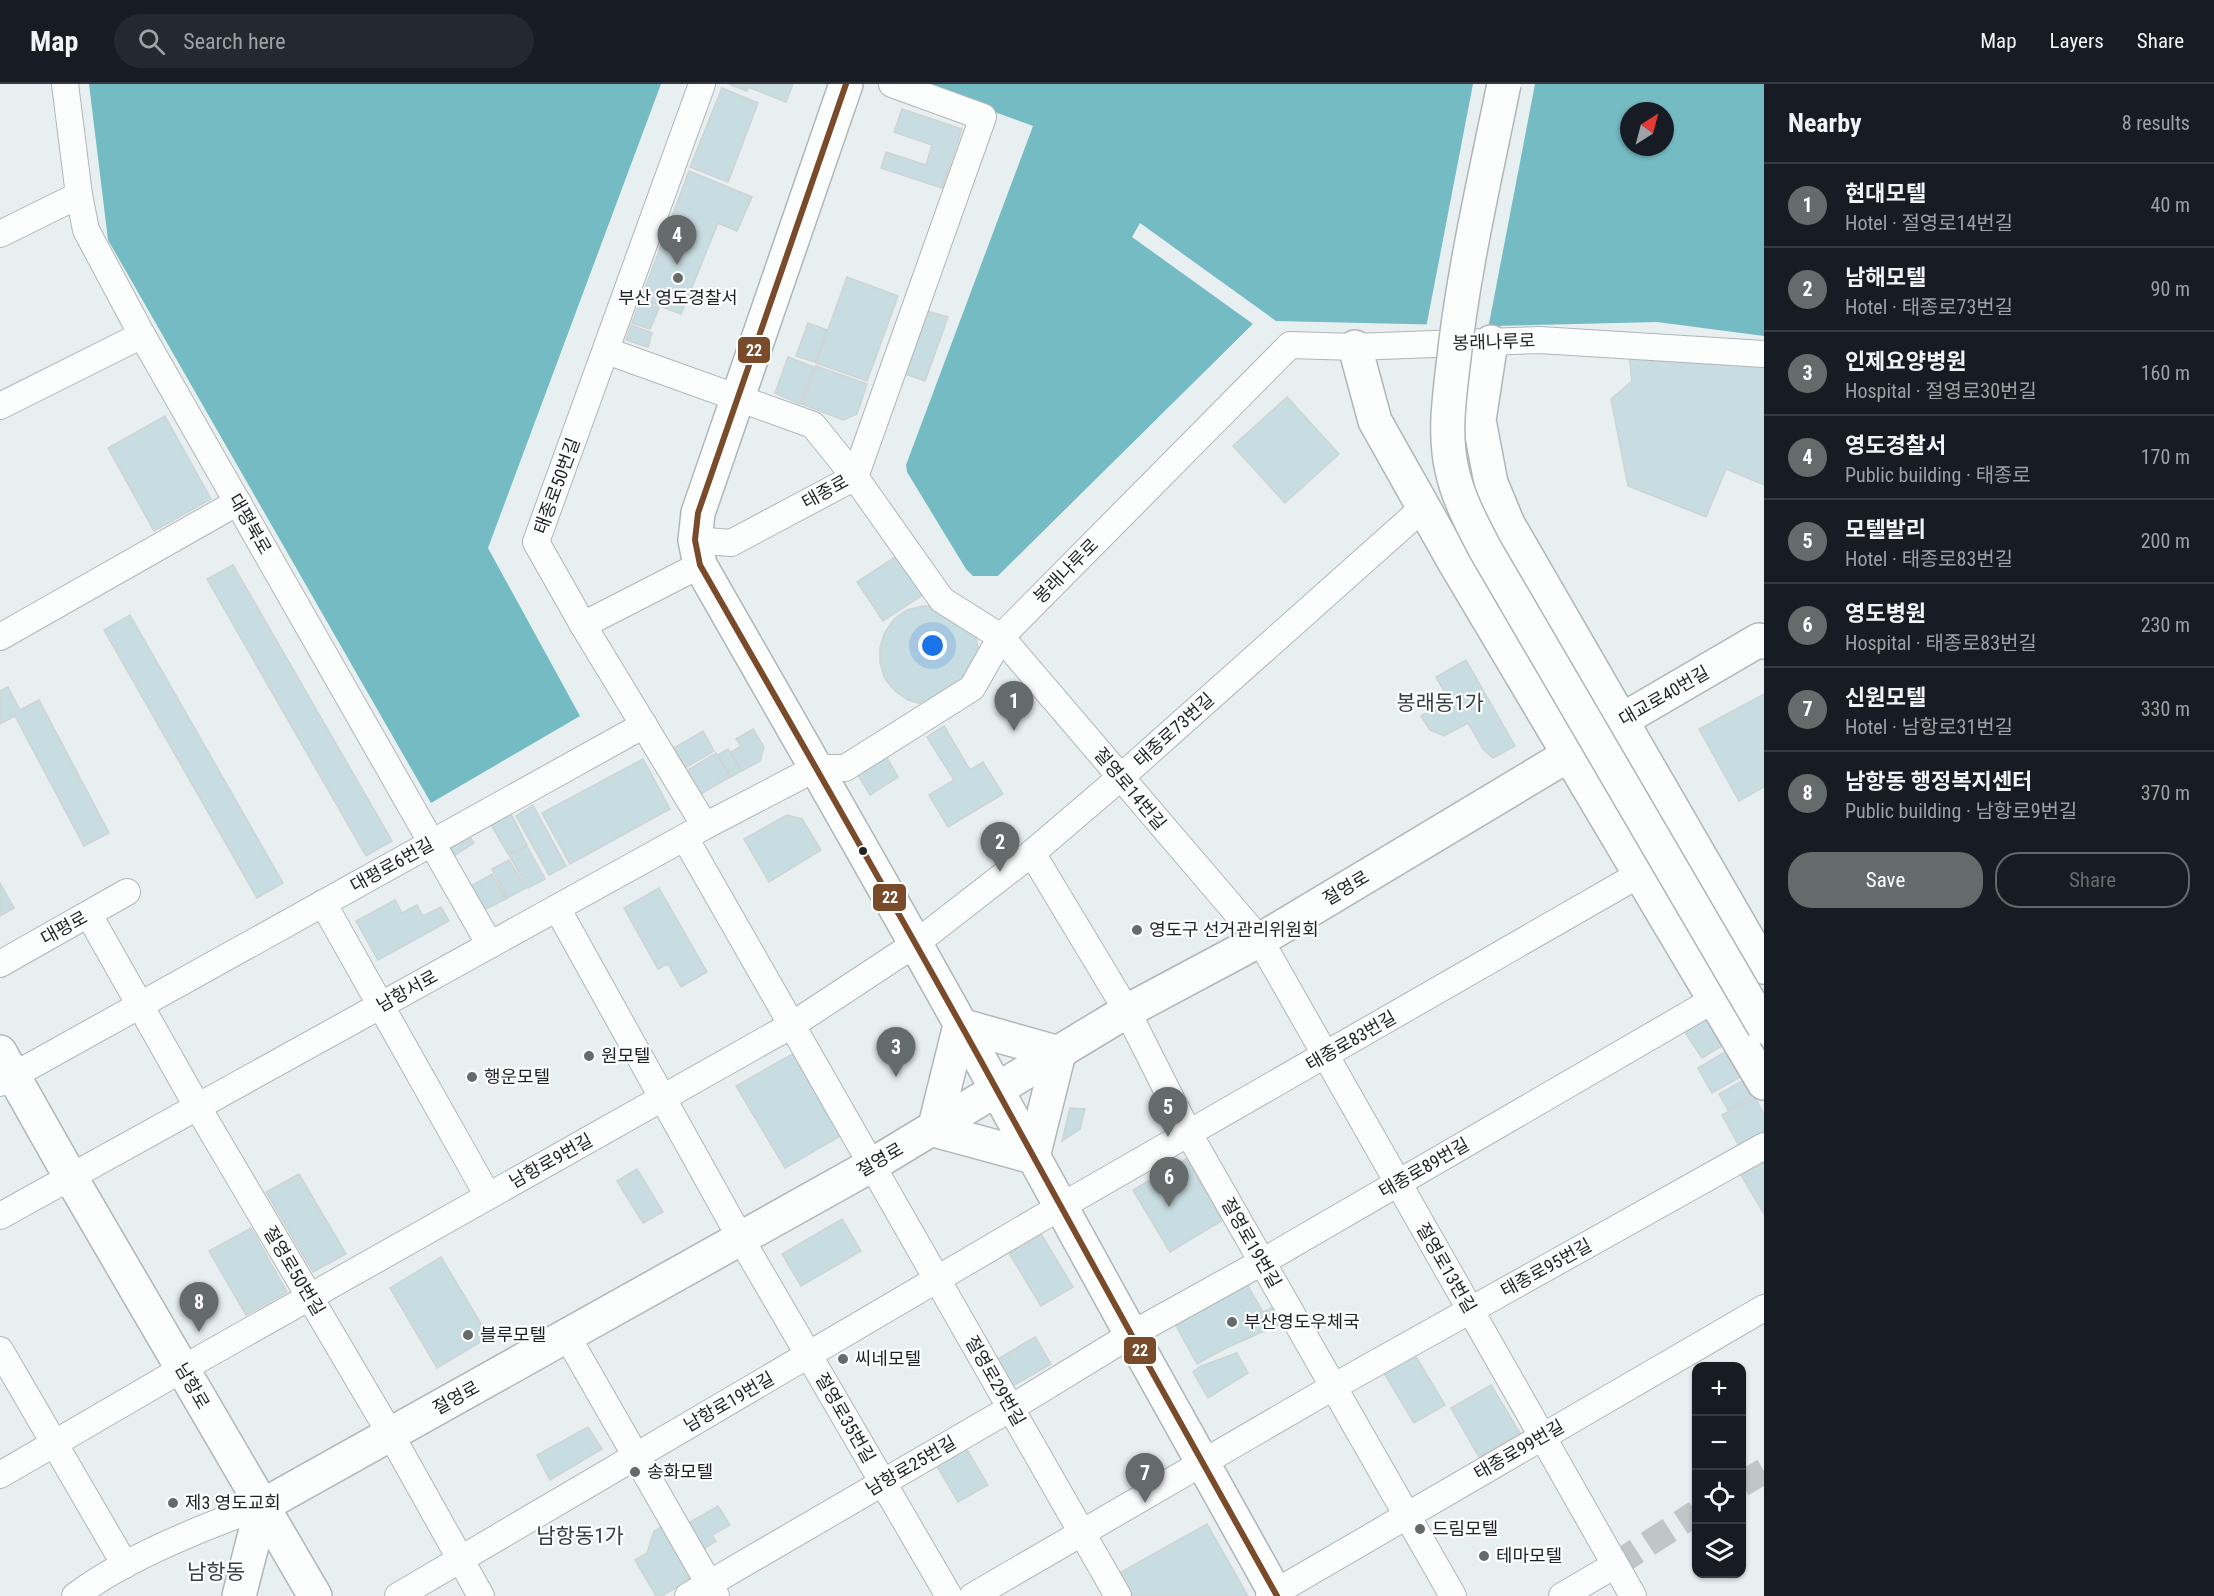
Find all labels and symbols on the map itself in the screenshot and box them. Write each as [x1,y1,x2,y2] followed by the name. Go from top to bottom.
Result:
[1620,102,1674,156] north arrow
[658,216,696,265] pin: 4
[671,271,685,285] marker: 부산 영도경찰서
[618,287,738,308] place label: 부산 영도경찰서
[1452,330,1536,353] street label: 봉래나루로
[737,336,771,364] line badge: 22
[746,341,762,360] text: 22
[529,435,584,537] street label: 태종로50번길
[798,470,852,513] street label: 태종로
[225,490,276,558] street label: 대평북로
[1029,534,1102,607] street label: 봉래나루로
[918,631,947,660] your location
[1615,661,1713,730] street label: 대교로40번길
[994,682,1034,731] pin: 1
[1129,688,1218,771] street label: 태종로73번길
[1396,691,1484,715] district label: 봉래동1가
[1090,743,1171,834] street label: 절영로14번길
[980,822,1020,872] pin: 2
[347,833,437,896] street label: 대평로6번길
[857,845,869,857] unlabelled marker
[1319,866,1372,909] street label: 절영로
[872,883,907,912] line badge: 22
[882,888,898,907] text: 22
[37,906,91,949] street label: 대평로
[1149,919,1319,940] place label: 영도구 선거관리위원회
[1130,923,1144,937] marker: 영도구 선거관리위원회
[373,965,441,1016] street label: 남항서로
[1302,1006,1400,1075] street label: 태종로83번길
[876,1028,916,1077] pin: 3
[601,1045,651,1066] place label: 원모텔
[582,1049,596,1063] marker: 원모텔
[484,1066,550,1087] place label: 행운모텔
[465,1070,479,1084] marker: 행운모텔
[1148,1088,1188,1137] pin: 5
[506,1129,596,1192] street label: 남항로9번길
[1375,1133,1473,1202] street label: 태종로89번길
[853,1138,907,1181] street label: 절영로
[1150,1158,1188,1207] pin: 6
[1217,1194,1286,1292] street label: 절영로19번길
[1412,1219,1481,1317] street label: 절영로13번길
[260,1222,329,1319] street label: 절영로50번길
[1497,1234,1595,1301] street label: 태종로95번길
[180,1282,218,1332] pin: 8
[1244,1311,1360,1332] place label: 부산영도우체국
[1225,1315,1239,1329] marker: 부산영도우체국
[480,1324,546,1345] place label: 블루모텔
[461,1328,475,1342] marker: 블루모텔
[961,1332,1030,1430] street label: 절영로29번길
[1123,1336,1157,1365] line badge: 22
[1132,1341,1148,1360] text: 22
[855,1348,921,1369] place label: 씨네모텔
[836,1352,850,1366] marker: 씨네모텔
[171,1359,214,1413] street label: 남항로
[680,1367,778,1436] street label: 남항로19번길
[811,1369,880,1467] street label: 절영로35번길
[429,1376,483,1419] street label: 절영로
[1470,1415,1568,1484] street label: 태종로99번길
[862,1431,960,1500] street label: 남항로25번길
[1126,1454,1164,1503] pin: 7
[647,1461,713,1482] place label: 송화모텔
[628,1465,642,1479] marker: 송화모텔
[185,1492,281,1513] place label: 제3 영도교회
[166,1496,180,1510] marker: 제3 영도교회
[1432,1518,1498,1539] place label: 드림모텔
[1413,1522,1427,1536] marker: 드림모텔
[536,1524,624,1548] district label: 남항동1가
[1496,1545,1562,1566] place label: 테마모텔
[1477,1549,1491,1563] marker: 테마모텔
[187,1560,245,1584] district label: 남항동

